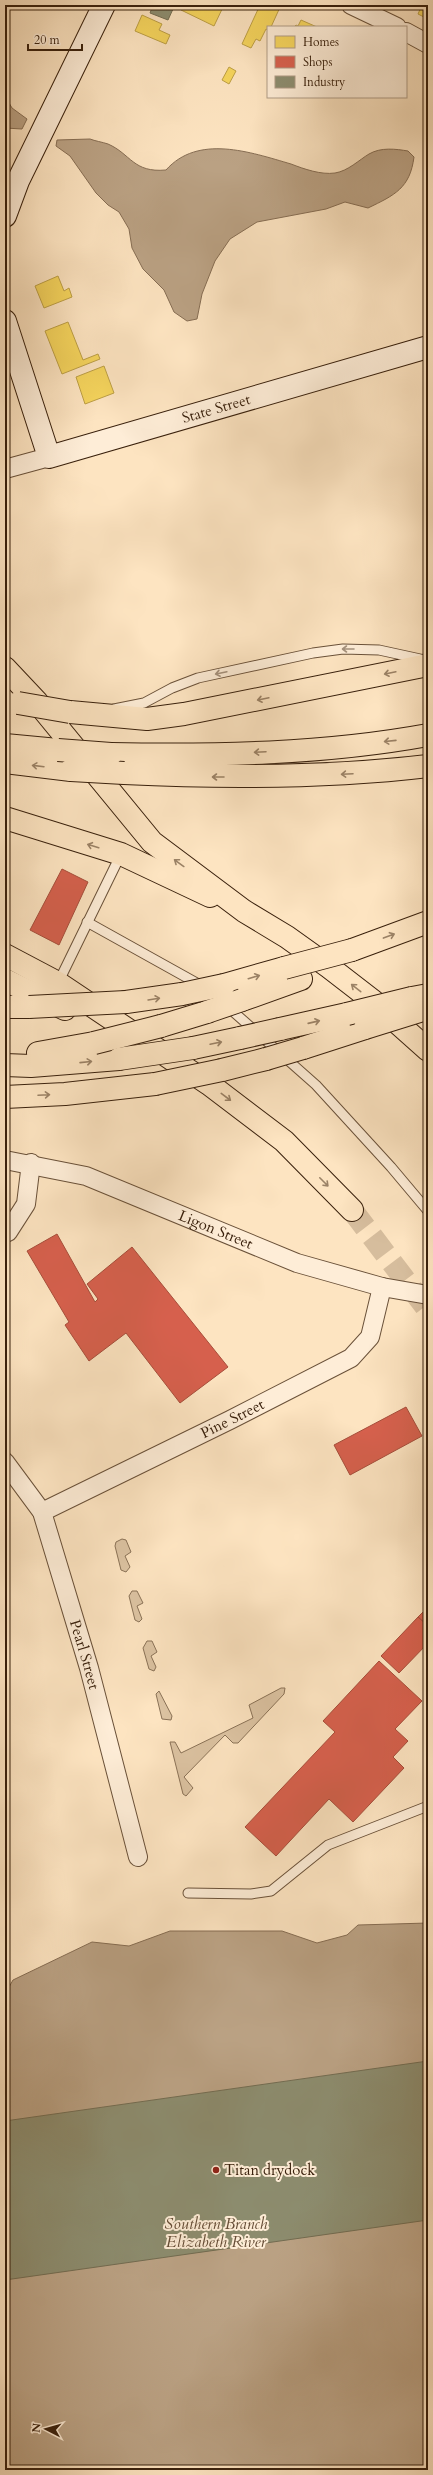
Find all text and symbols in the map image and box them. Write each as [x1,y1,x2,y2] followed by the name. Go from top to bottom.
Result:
[28,26,82,52] scale bar
[267,26,407,98] legend
[34,32,61,48] text: 20 m
[303,34,339,50] text: Homes
[303,54,332,70] text: Shops
[303,74,346,90] text: Industry
[180,389,253,428] street label: State Street
[342,645,355,653] one-way arrow
[384,669,397,677] one-way arrow
[215,670,228,678] one-way arrow
[256,696,269,704] one-way arrow
[383,737,396,745] one-way arrow
[254,748,267,756] one-way arrow
[32,762,45,770] one-way arrow
[341,770,354,777] one-way arrow
[212,774,225,781] one-way arrow
[87,841,99,849] one-way arrow
[173,859,184,867] one-way arrow
[382,932,394,940] one-way arrow
[248,973,261,980] one-way arrow
[351,984,362,992] one-way arrow
[147,995,160,1003] one-way arrow
[307,1017,320,1025] one-way arrow
[210,1038,223,1046] one-way arrow
[79,1058,92,1066] one-way arrow
[37,1092,50,1099] one-way arrow
[221,1093,232,1101] one-way arrow
[319,1177,329,1187] one-way arrow
[176,1205,256,1254] street label: Ligon Street
[197,1394,268,1443] street label: Pine Street
[65,1617,104,1692] street label: Pearl Street
[224,2160,315,2180] place label: Titan drydock
[211,2165,221,2175] marker: Titan drydock
[164,2213,268,2253] water label: Southern Branch Elizabeth River
[26,2409,66,2449] north arrow
[29,2422,45,2434] text: N

